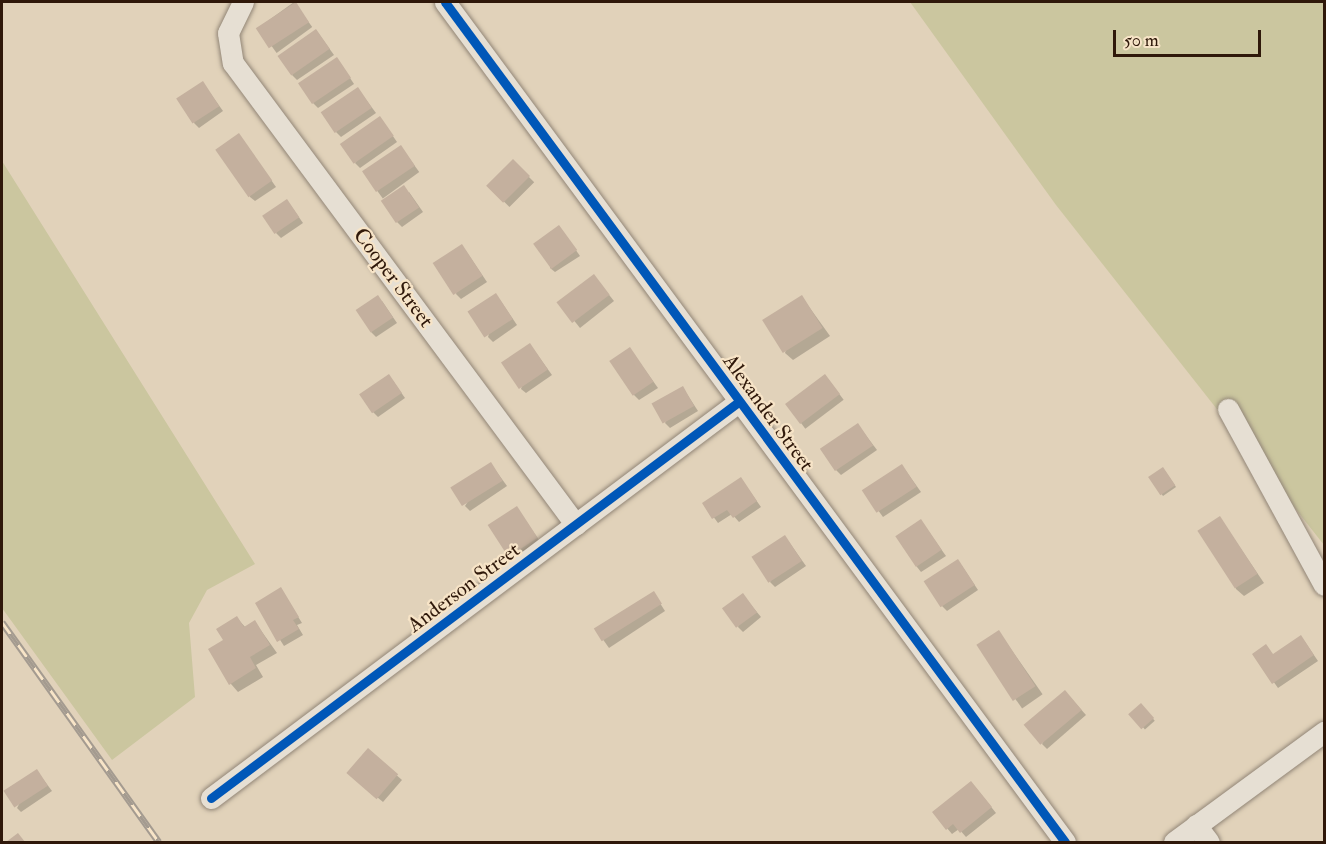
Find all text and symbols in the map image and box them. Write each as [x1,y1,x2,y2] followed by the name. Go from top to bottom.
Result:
[1116,18,1264,56] scale bar
[1124,29,1159,52] text: 50 m
[347,223,439,333] street label: Cooper Street
[717,350,819,476] street label: Alexander Street
[403,538,525,638] street label: Anderson Street

